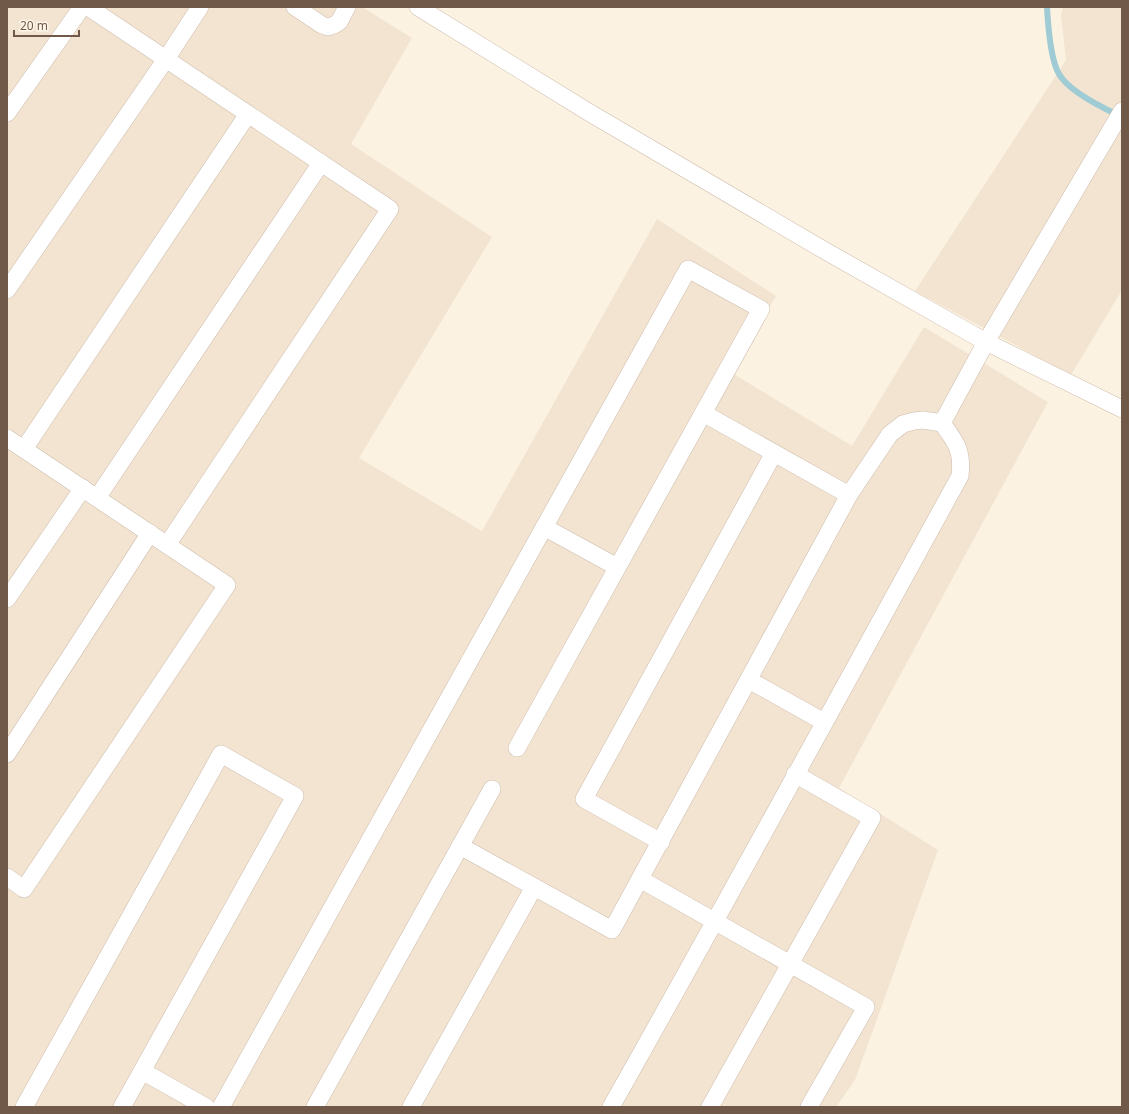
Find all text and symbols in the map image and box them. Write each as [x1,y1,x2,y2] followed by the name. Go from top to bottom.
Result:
[14,12,79,38] scale bar
[20,17,48,34] text: 20 m

